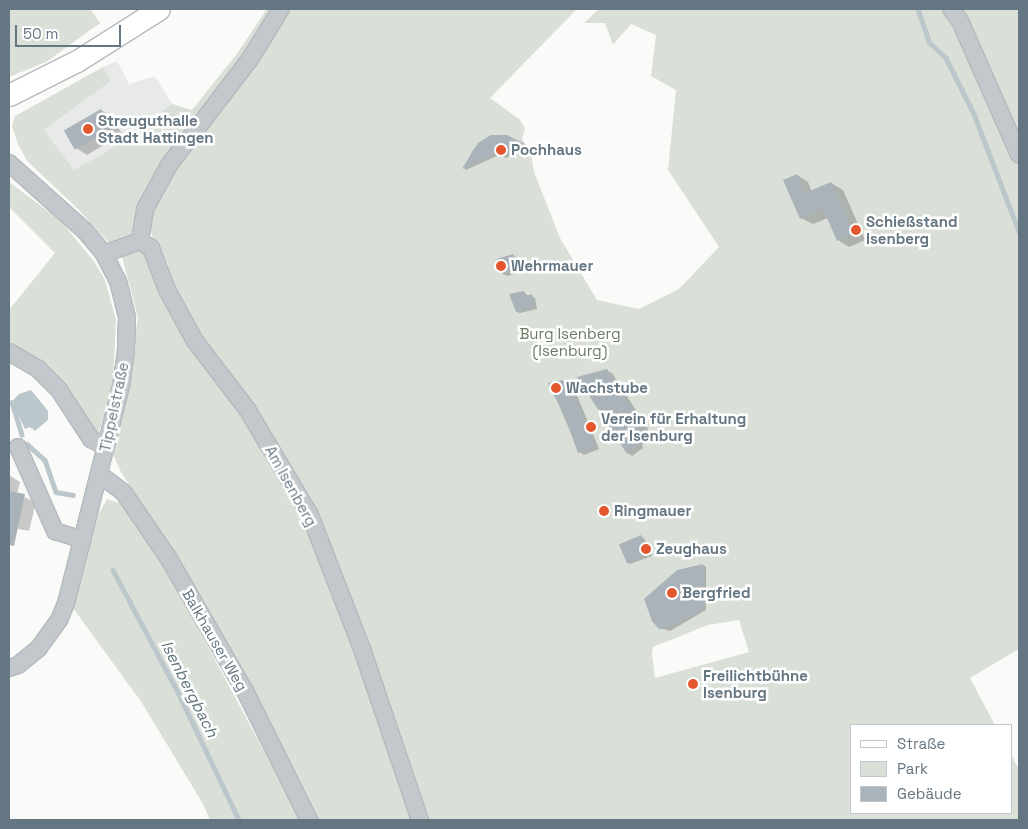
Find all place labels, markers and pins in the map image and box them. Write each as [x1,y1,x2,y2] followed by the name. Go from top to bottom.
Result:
[98,111,214,146] place label: Streuguthalle Stadt Hattingen
[82,123,94,135] marker: Streuguthalle Stadt Hattingen
[511,141,582,159] place label: Pochhaus
[495,144,507,156] marker: Pochhaus
[866,212,958,247] place label: Schießstand Isenberg
[850,224,862,236] marker: Schießstand Isenberg
[511,257,593,275] place label: Wehrmauer
[495,260,507,272] marker: Wehrmauer
[566,379,648,397] place label: Wachstube
[550,382,562,394] marker: Wachstube
[601,409,746,444] place label: Verein für Erhaltung der Isenburg
[585,421,597,433] marker: Verein für Erhaltung der Isenburg
[614,502,691,520] place label: Ringmauer
[598,505,610,517] marker: Ringmauer
[656,540,727,558] place label: Zeughaus
[640,543,652,555] marker: Zeughaus
[682,584,751,602] place label: Bergfried
[666,587,678,599] marker: Bergfried
[703,666,808,701] place label: Freilichtbühne Isenburg
[687,678,699,690] marker: Freilichtbühne Isenburg

